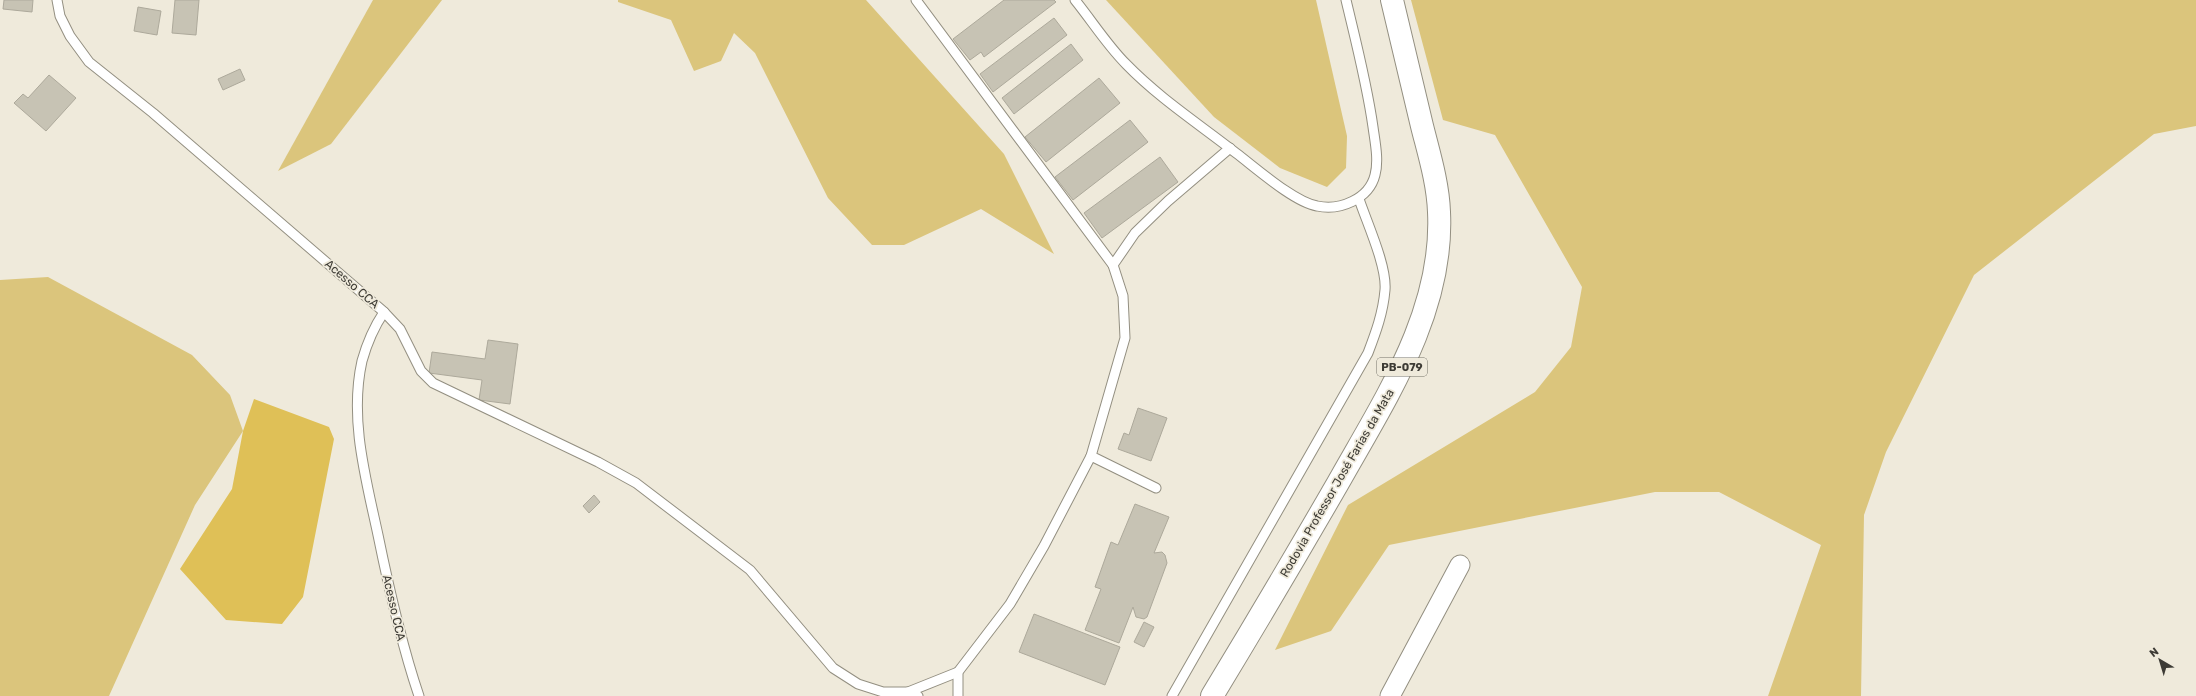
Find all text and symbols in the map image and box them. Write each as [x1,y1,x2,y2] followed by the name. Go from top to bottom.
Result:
[322,257,382,311] street label: Acesso CCA
[1377,358,1427,376] road number: PB-079
[1277,386,1397,580] street label: Rodovia Professor José Farias da Mata
[380,574,408,642] street label: Acesso CCA
[2140,640,2180,680] north arrow
[2147,645,2161,660] text: N

